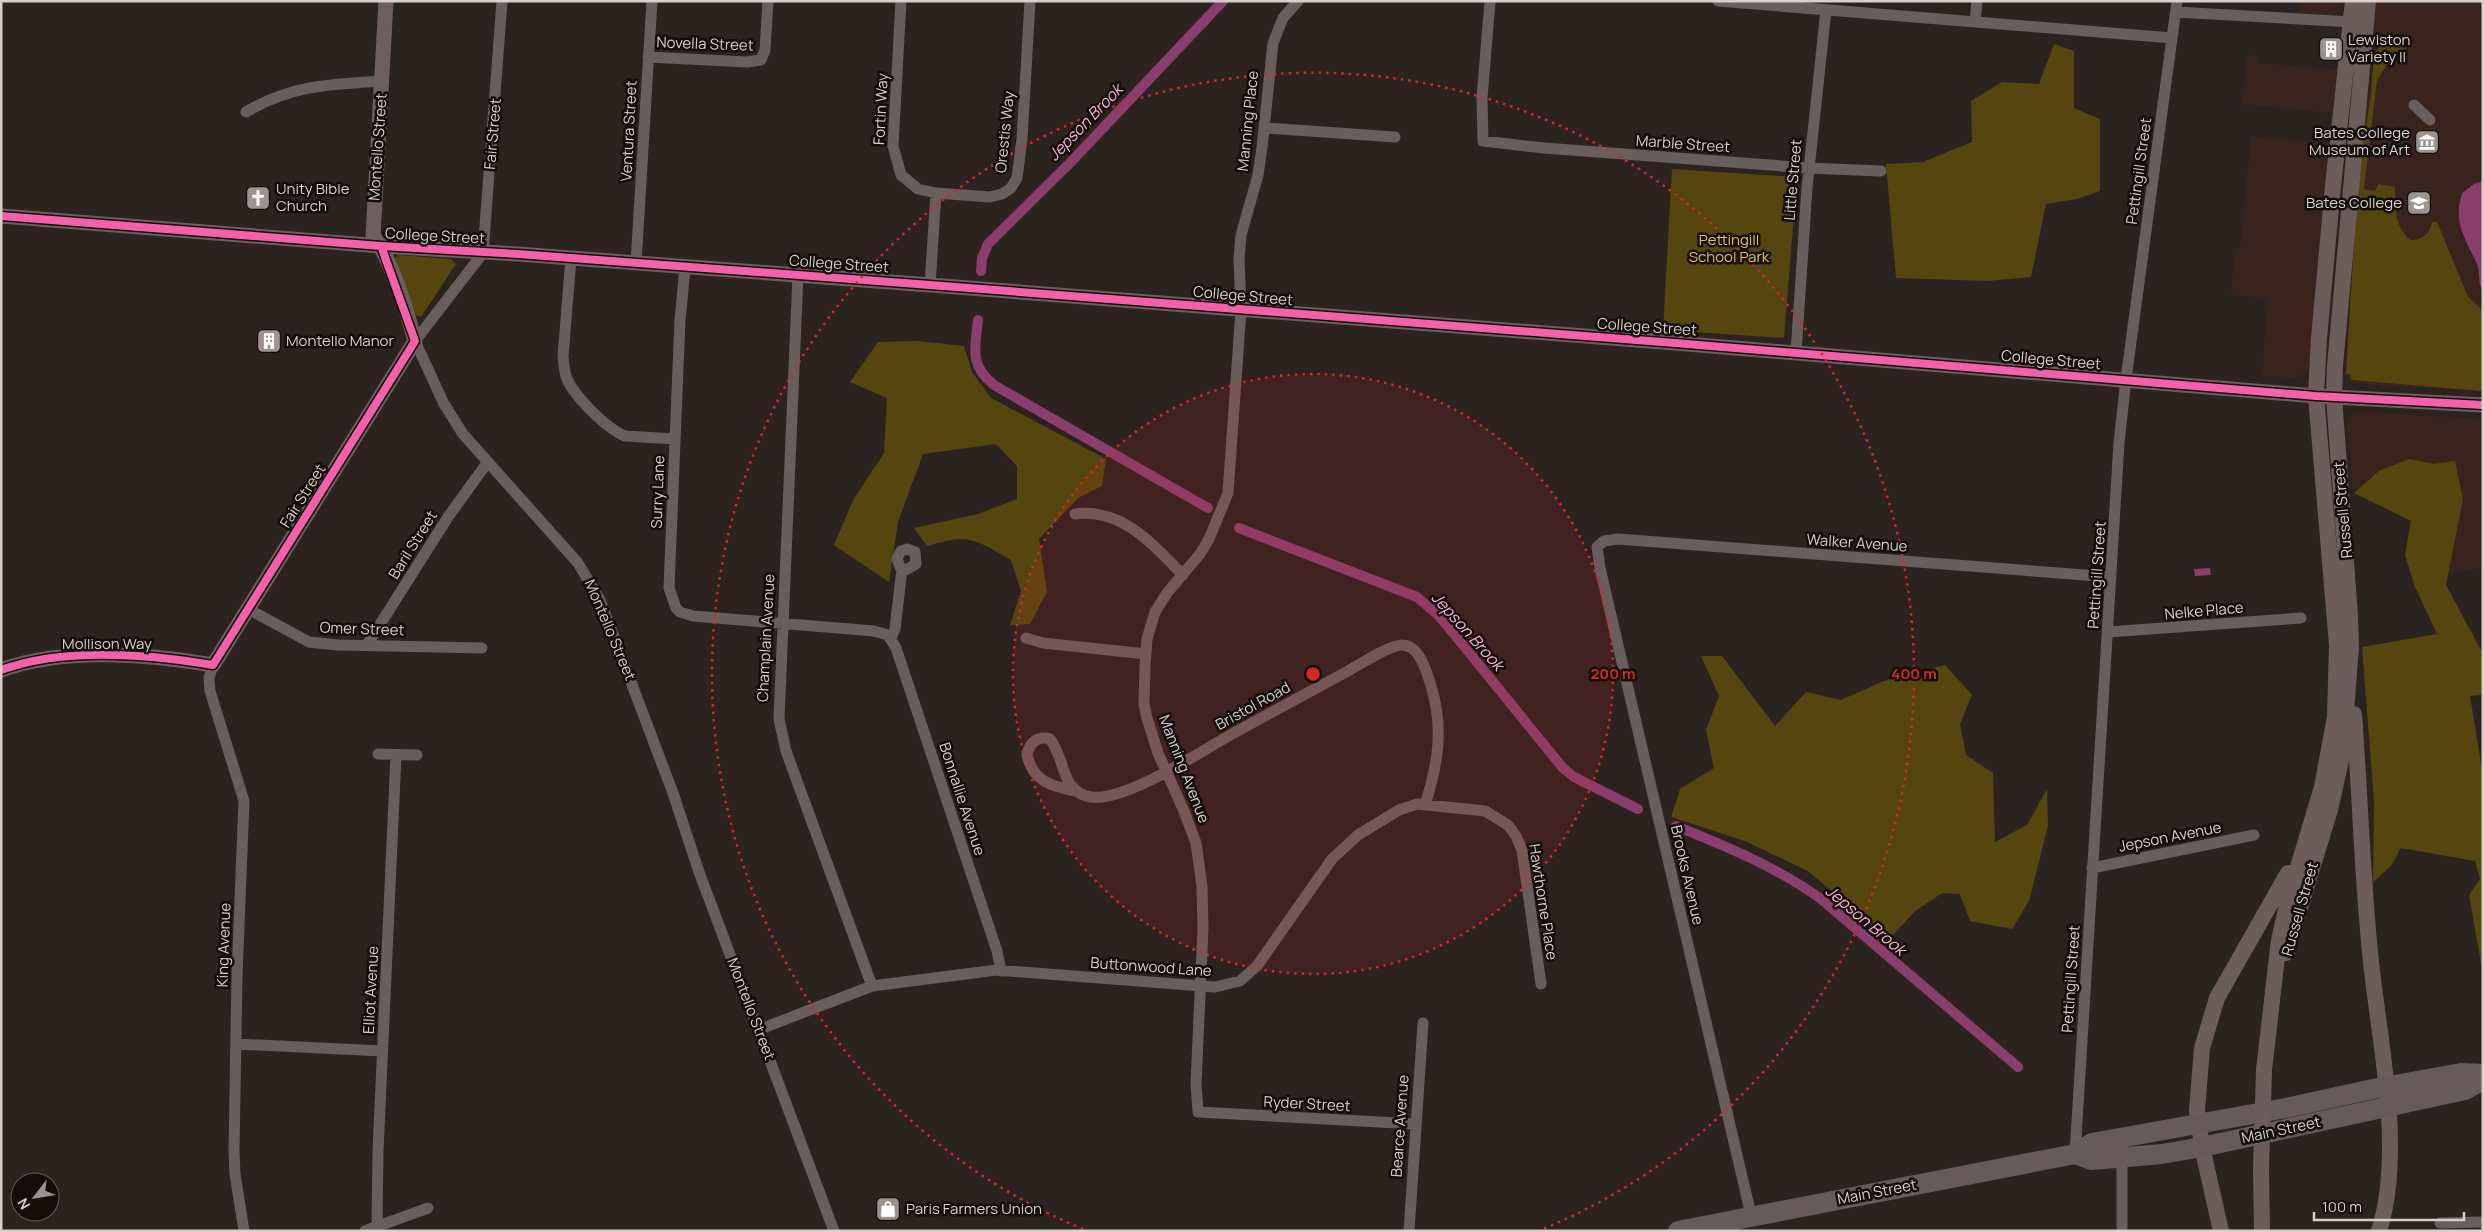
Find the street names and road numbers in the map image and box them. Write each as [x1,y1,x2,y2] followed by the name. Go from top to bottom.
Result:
[656,31,754,56] street label: Novella Street
[1232,70,1263,172] street label: Manning Place
[868,72,893,146] street label: Fortin Way
[615,80,642,182] street label: Ventura Street
[990,90,1019,174] street label: Orestis Way
[363,92,392,201] street label: Montello Street
[479,97,506,171] street label: Fair Street
[2121,116,2156,226] street label: Pettingill Street
[1635,130,1731,157] street label: Marble Street
[1778,138,1807,222] street label: Little Street
[384,222,486,249] street label: College Street
[788,250,890,277] street label: College Street
[1192,281,1294,310] street label: College Street
[1596,313,1698,340] street label: College Street
[2000,345,2102,374] street label: College Street
[646,455,669,529] street label: Surry Lane
[275,460,330,532] street label: Fair Street
[2328,461,2357,559] street label: Russell Street
[383,507,442,583] street label: Baril Street
[2082,520,2111,629] street label: Pettingill Street
[1806,529,1908,557] street label: Walker Avenue
[752,573,779,703] street label: Champlain Avenue
[580,576,641,684] street label: Montello Street
[2164,597,2245,624] street label: Nelke Place
[319,617,405,640] street label: Omer Street
[62,633,152,654] street label: Mollison Way
[1212,676,1294,735] street label: Bristol Road
[1154,712,1215,826] street label: Manning Avenue
[934,740,991,858] street label: Bonnallie Avenue
[2117,816,2223,857] street label: Jepson Avenue
[1666,823,1709,927] street label: Brooks Avenue
[1524,842,1563,962] street label: Hawthorne Place
[2276,859,2323,958] street label: Russell Street
[212,902,235,988] street label: King Avenue
[2056,924,2085,1033] street label: Pettingill Street
[358,945,383,1035] street label: Elliot Avenue
[1090,952,1213,981] street label: Buttonwood Lane
[722,955,781,1063] street label: Montello Street
[1385,1074,1414,1178] street label: Bearce Avenue
[1263,1091,1351,1116] street label: Ryder Street
[2239,1111,2322,1148] street label: Main Street
[1835,1174,1918,1209] street label: Main Street

